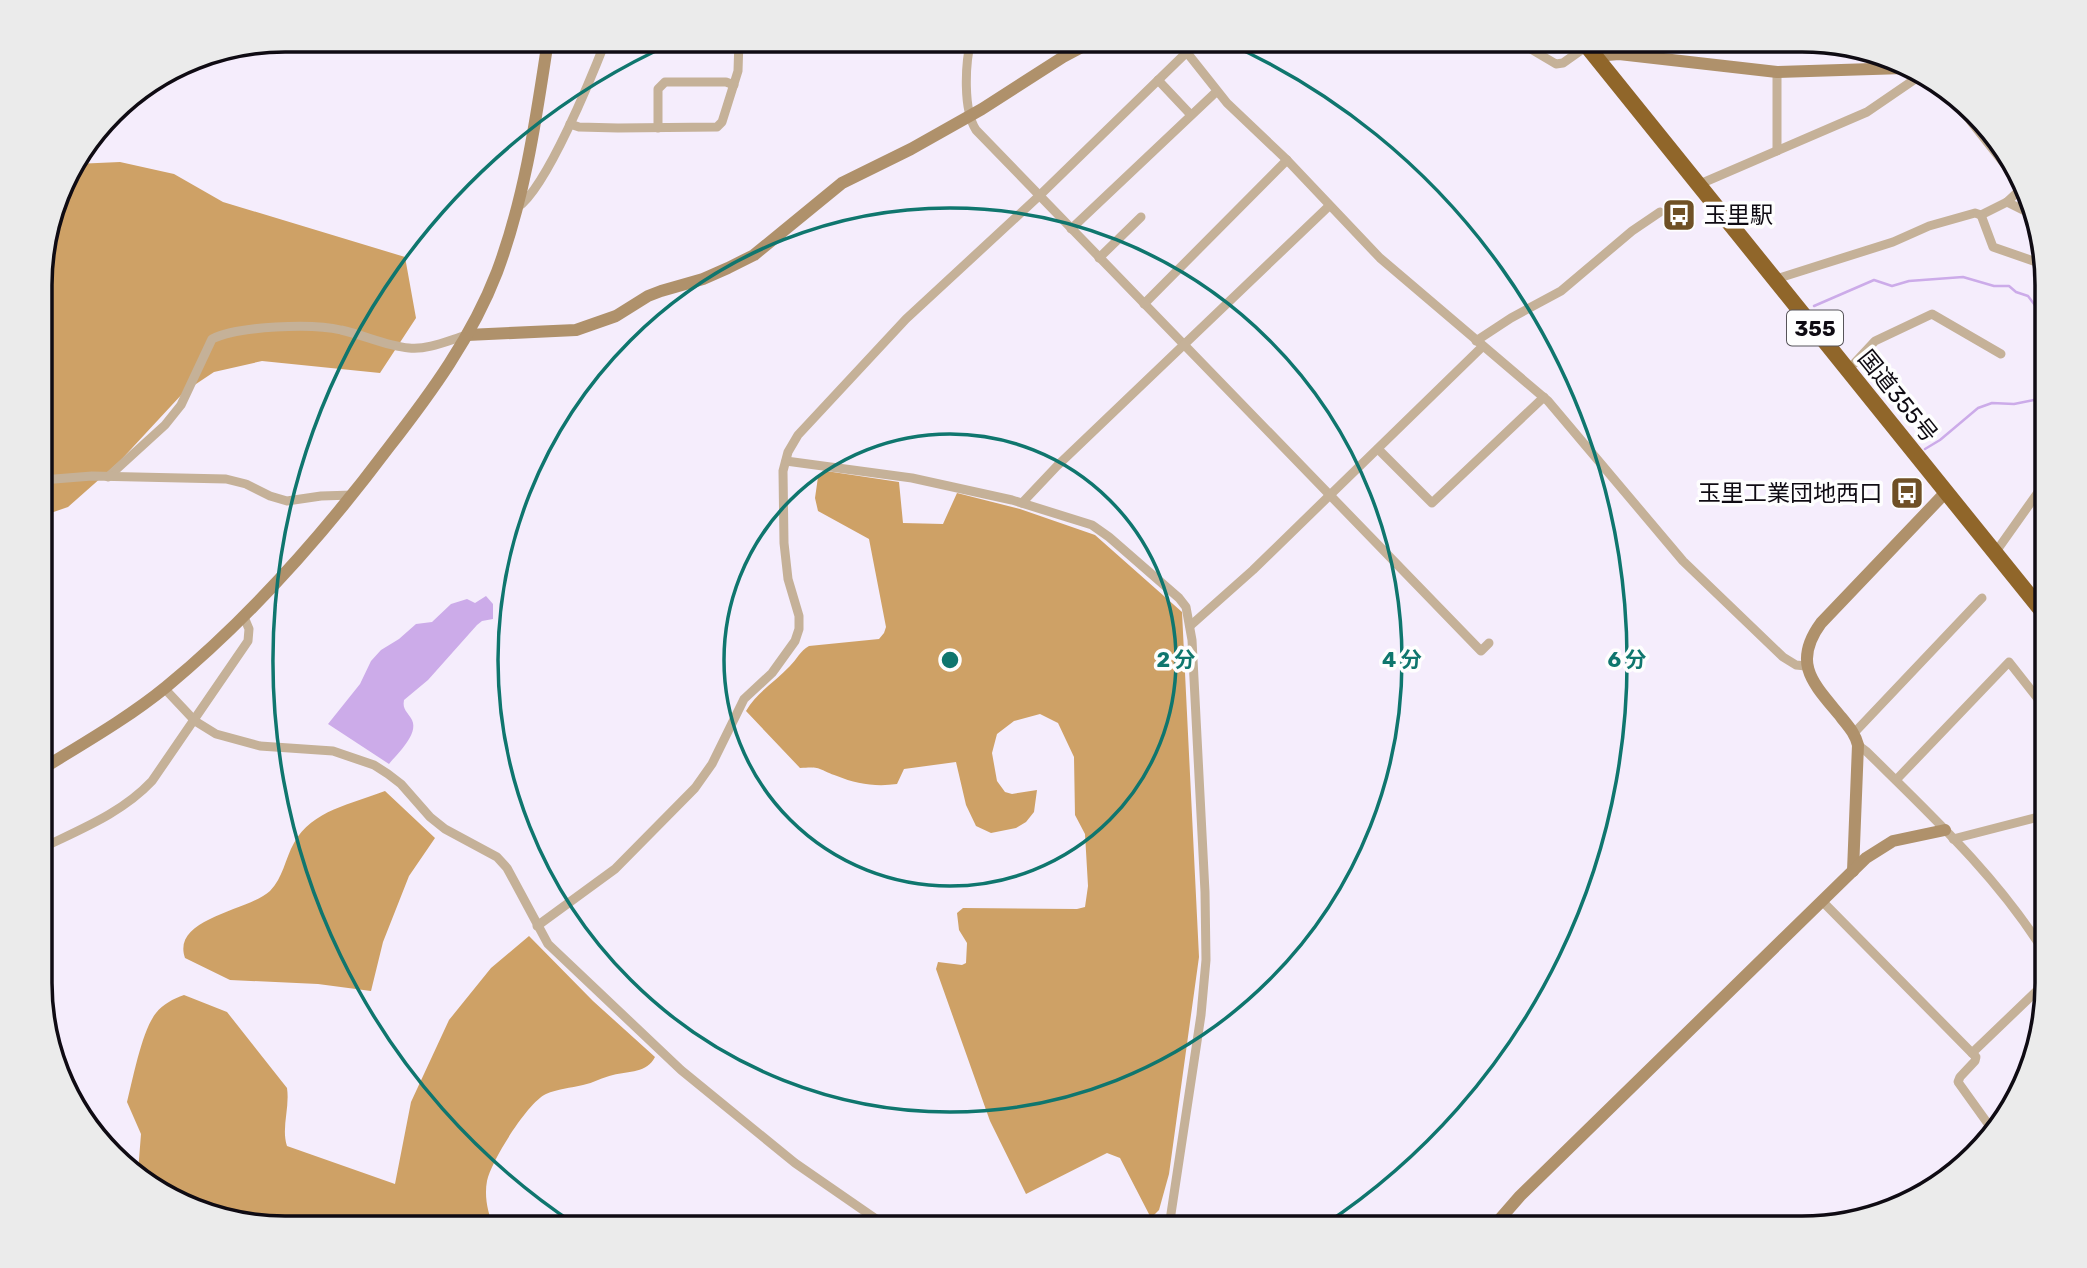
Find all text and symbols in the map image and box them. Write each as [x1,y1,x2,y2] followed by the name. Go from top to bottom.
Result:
[1660,196,1698,234] bus stop icon: 玉里駅
[1704,201,1773,229] place label: 玉里駅
[1787,310,1843,346] road number: 355
[1852,344,1944,448] street label: 国道355号
[1888,474,1926,512] bus stop icon: 玉里工業団地西口
[1698,479,1882,507] place label: 玉里工業団地西口
[1156,647,1196,672] text: 2 分
[1382,647,1422,672] text: 4 分
[1607,647,1647,672] text: 6 分
[938,648,962,672] centre of rings

